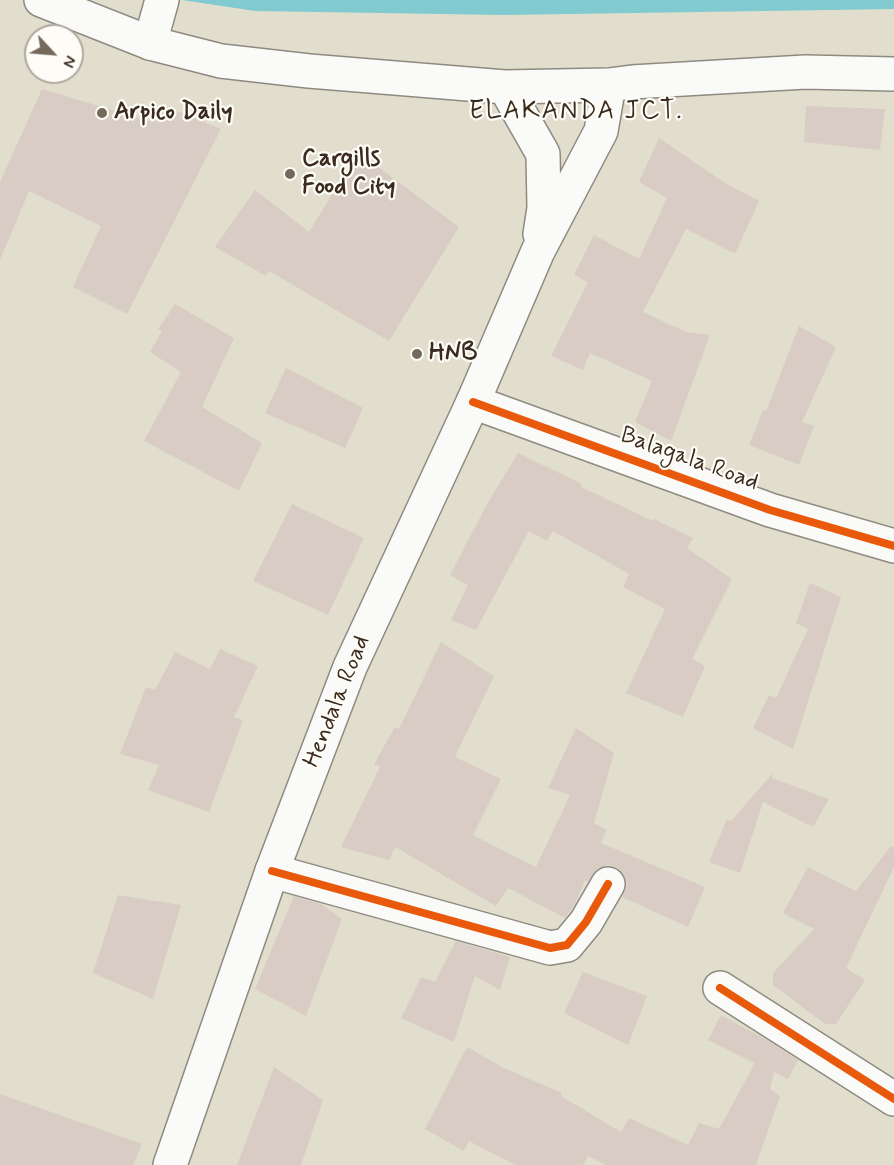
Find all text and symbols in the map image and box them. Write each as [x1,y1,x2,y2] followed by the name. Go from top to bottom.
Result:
[24,24,84,84] north arrow
[57,52,81,71] text: N
[470,97,682,129] district label: ELAKANDA JCT.
[114,99,233,127] place label: Arpico Daily
[95,106,109,120] marker: Arpico Daily
[302,146,395,202] place label: Cargills Food City
[283,167,297,181] marker: Cargills Food City
[429,340,477,368] place label: HNB
[410,347,424,361] marker: HNB
[616,422,762,498] street label: Balagala Road
[298,632,378,772] street label: Hendala Road

